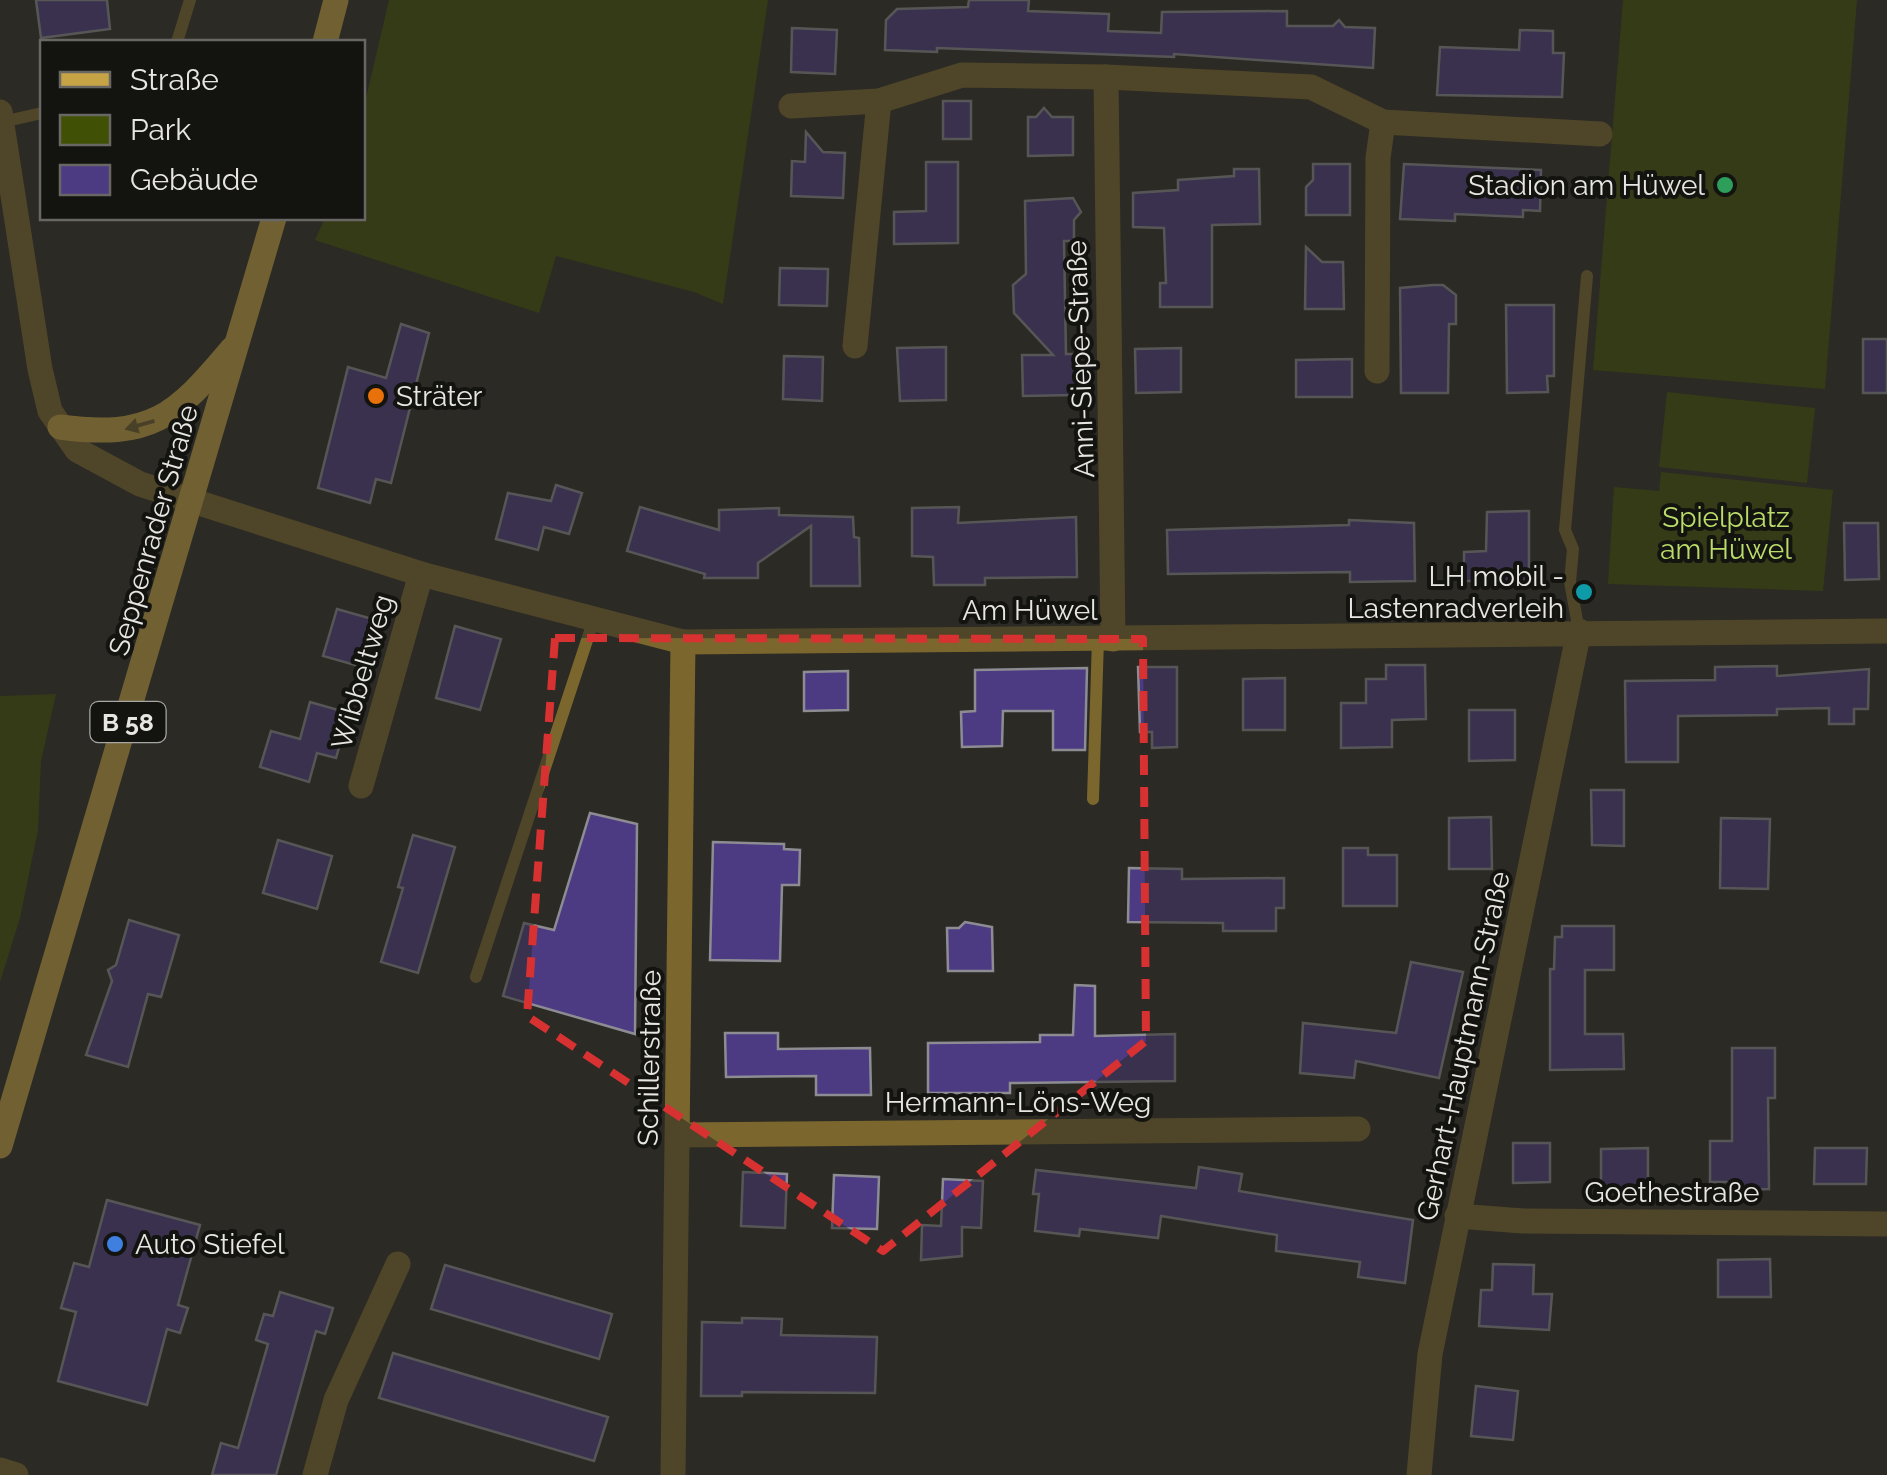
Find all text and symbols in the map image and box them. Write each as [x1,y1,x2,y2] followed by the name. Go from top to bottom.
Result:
[40,40,365,220] legend
[130,62,219,97] text: Straße
[130,112,191,147] text: Park
[130,162,258,197] text: Gebäude
[1468,169,1705,202] place label: Stadion am Hüwel
[1714,174,1736,196] marker: Stadion am Hüwel
[1060,240,1101,478] street label: Anni-Siepe-Straße
[396,380,483,413] place label: Sträter
[365,385,387,407] marker: Sträter
[102,401,205,659] street label: Seppenrader Straße
[125,418,155,433] one-way arrow
[1660,501,1792,566] park label: Spielplatz am Hüwel
[1347,560,1564,625] place label: LH mobil - Lastenradverleih
[1573,581,1595,603] marker: LH mobil - Lastenradverleih
[325,591,400,753] street label: Wibbeltweg
[962,594,1098,627] street label: Am Hüwel
[90,702,166,742] road number: B 58
[1410,868,1517,1224] street label: Gerhart-Hauptmann-Straße
[631,970,668,1146] street label: Schillerstraße
[885,1086,1151,1119] street label: Hermann-Löns-Weg
[1585,1176,1759,1209] street label: Goethestraße
[135,1228,285,1261] place label: Auto Stiefel
[104,1233,126,1255] marker: Auto Stiefel

